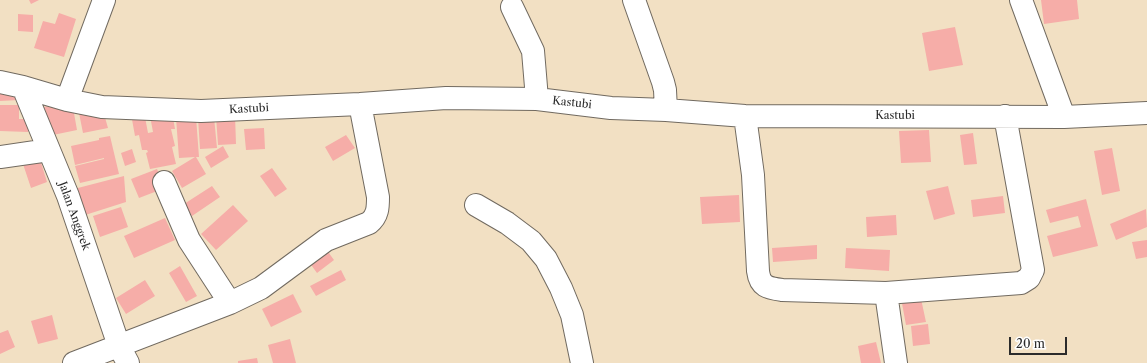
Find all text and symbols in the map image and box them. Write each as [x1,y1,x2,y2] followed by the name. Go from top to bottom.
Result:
[552,94,592,112] street label: Kastubi
[229,101,269,117] street label: Kastubi
[875,109,915,123] street label: Kastubi
[55,180,93,252] street label: Jalan Anggrek
[1011,329,1069,355] scale bar
[1016,336,1045,351] text: 20 m

